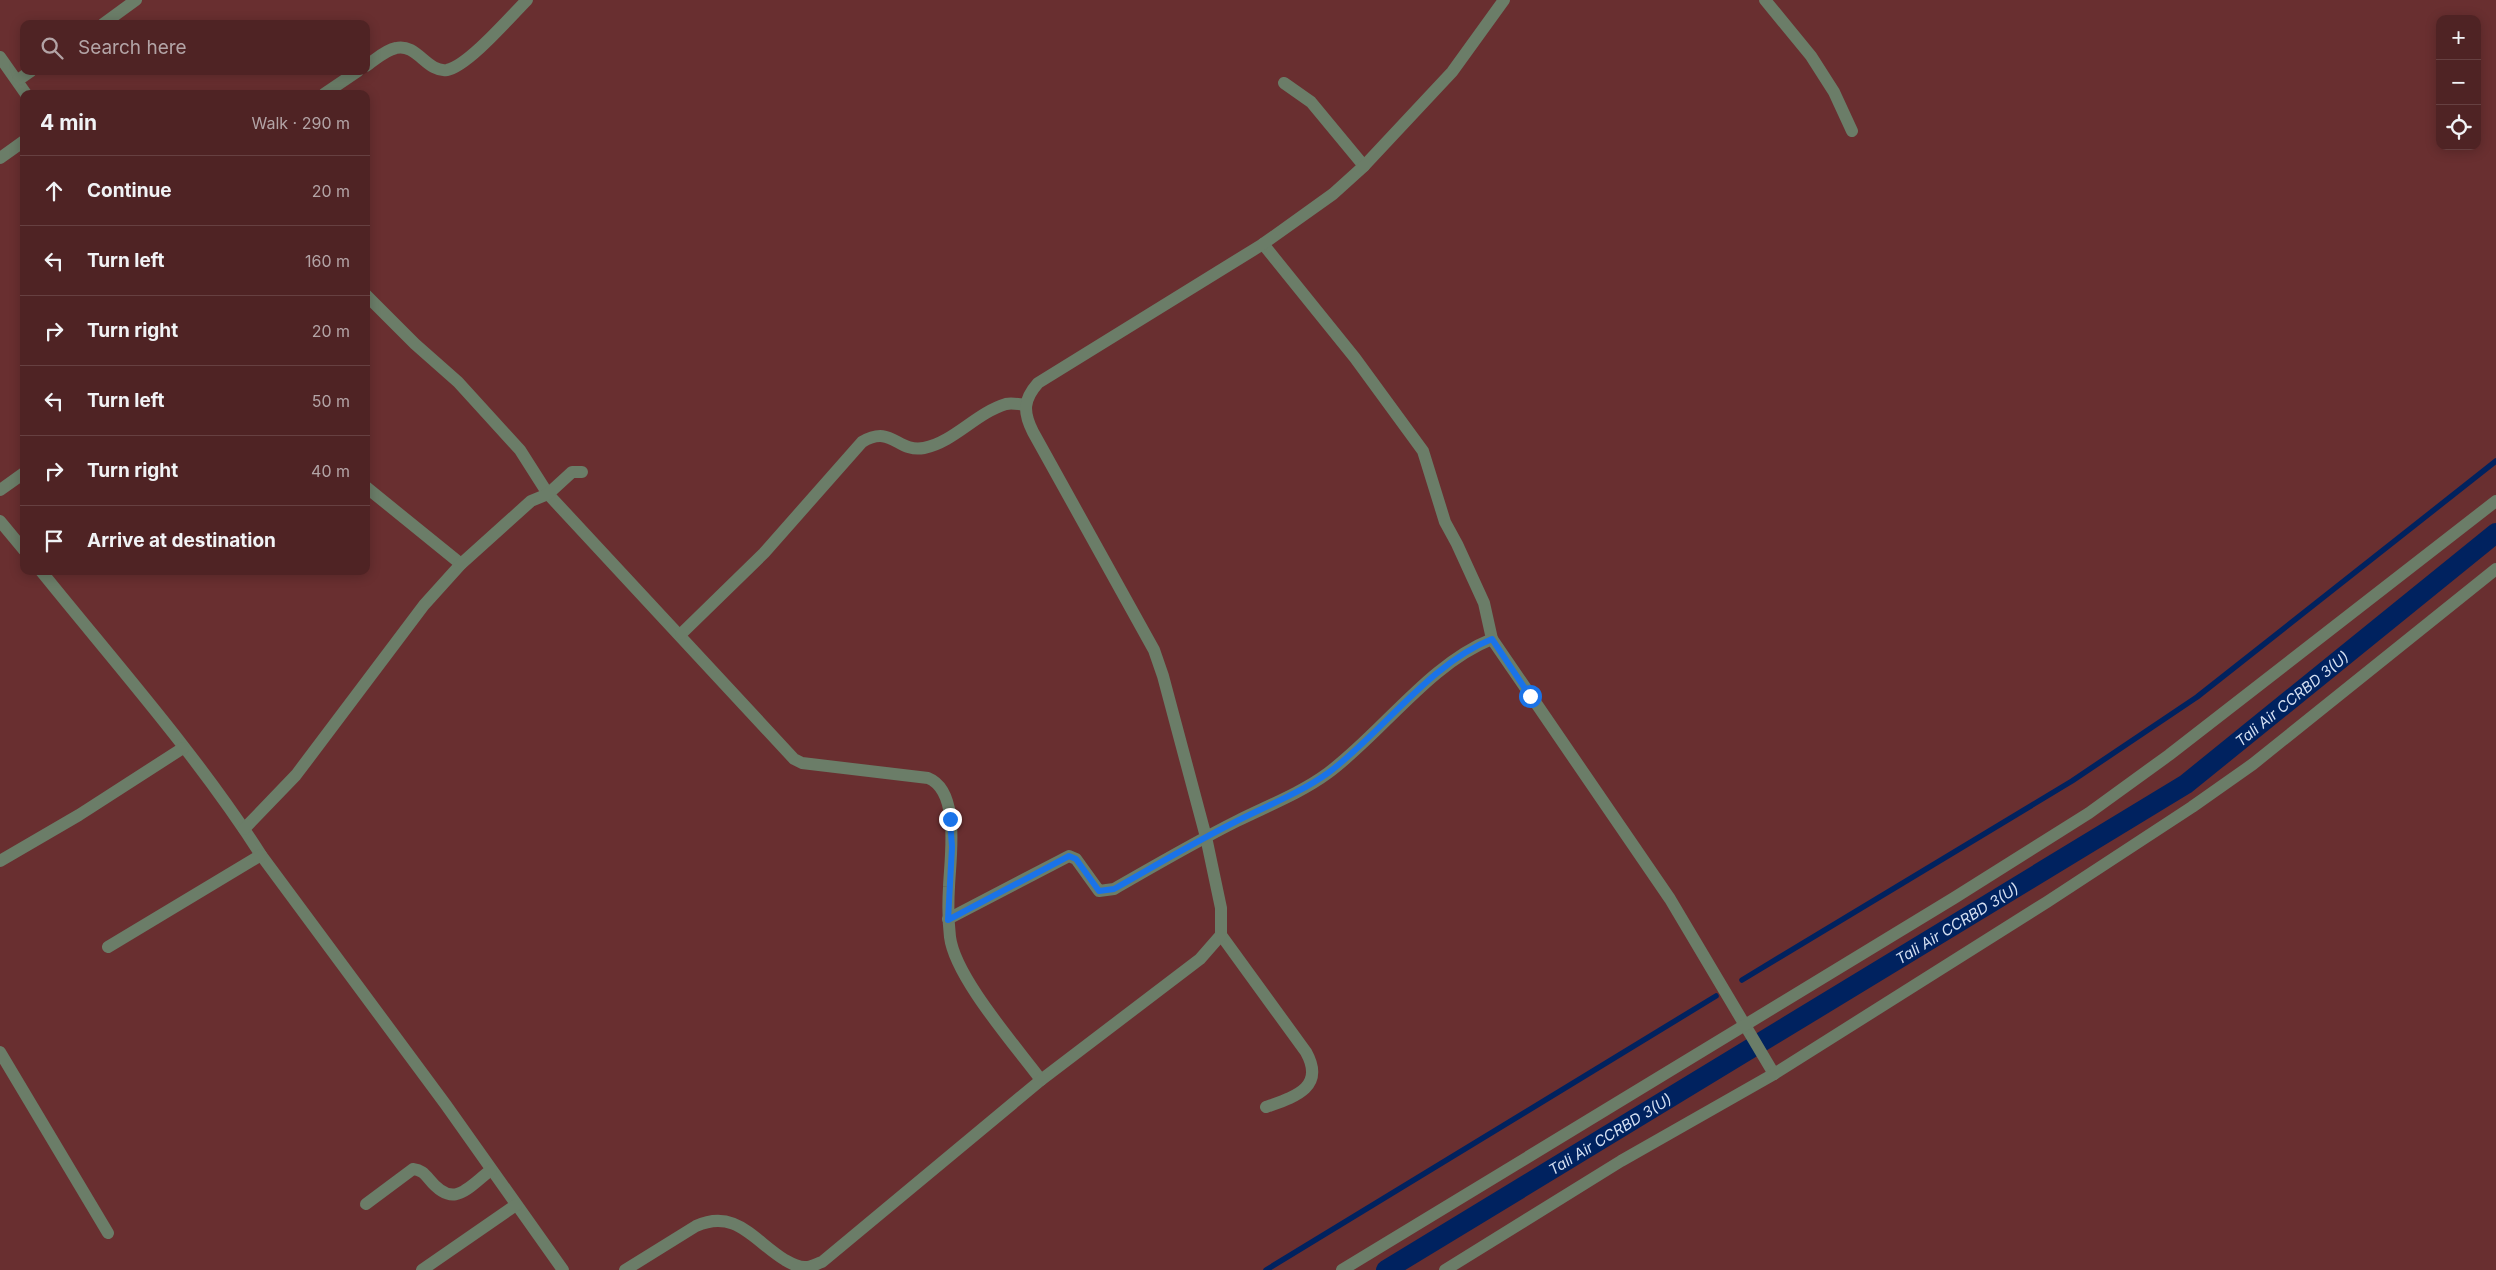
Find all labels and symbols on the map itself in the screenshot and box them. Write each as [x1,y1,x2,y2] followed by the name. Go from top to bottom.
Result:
[2231,647,2352,750] water label: Tali Air CCRBD 3(U)
[1519,685,1542,708] route start
[939,808,962,831] route end
[1892,878,2022,968] water label: Tali Air CCRBD 3(U)
[1545,1089,1675,1179] water label: Tali Air CCRBD 3(U)

